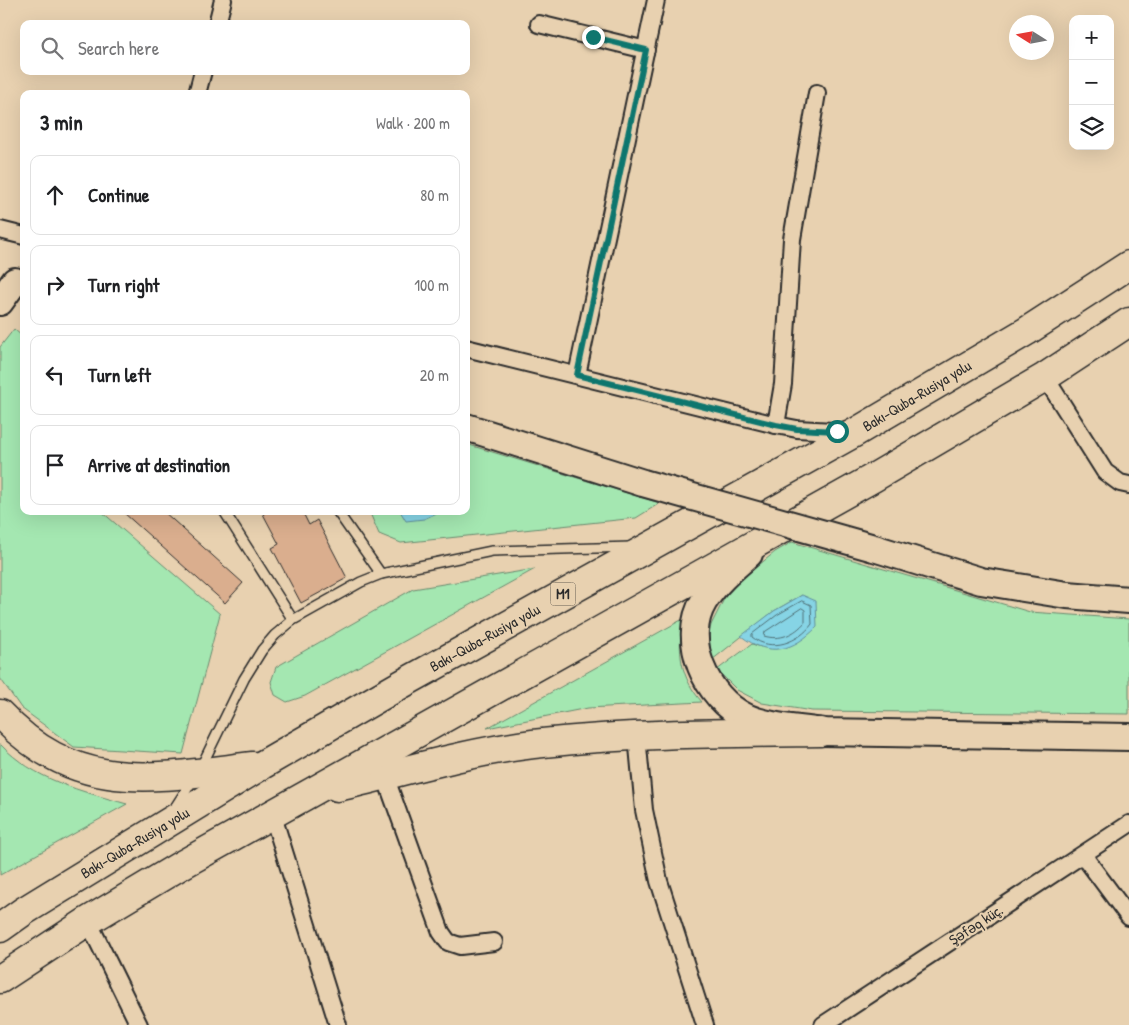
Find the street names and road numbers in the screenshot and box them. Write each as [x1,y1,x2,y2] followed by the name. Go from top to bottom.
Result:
[859,355,975,436] street label: Bakı-Quba-Rusiya yolu
[550,582,576,606] road number: M1
[426,599,544,677] street label: Bakı-Quba-Rusiya yolu
[77,802,193,883] street label: Bakı-Quba-Rusiya yolu
[945,899,1007,950] street label: Şəfəq küç.

